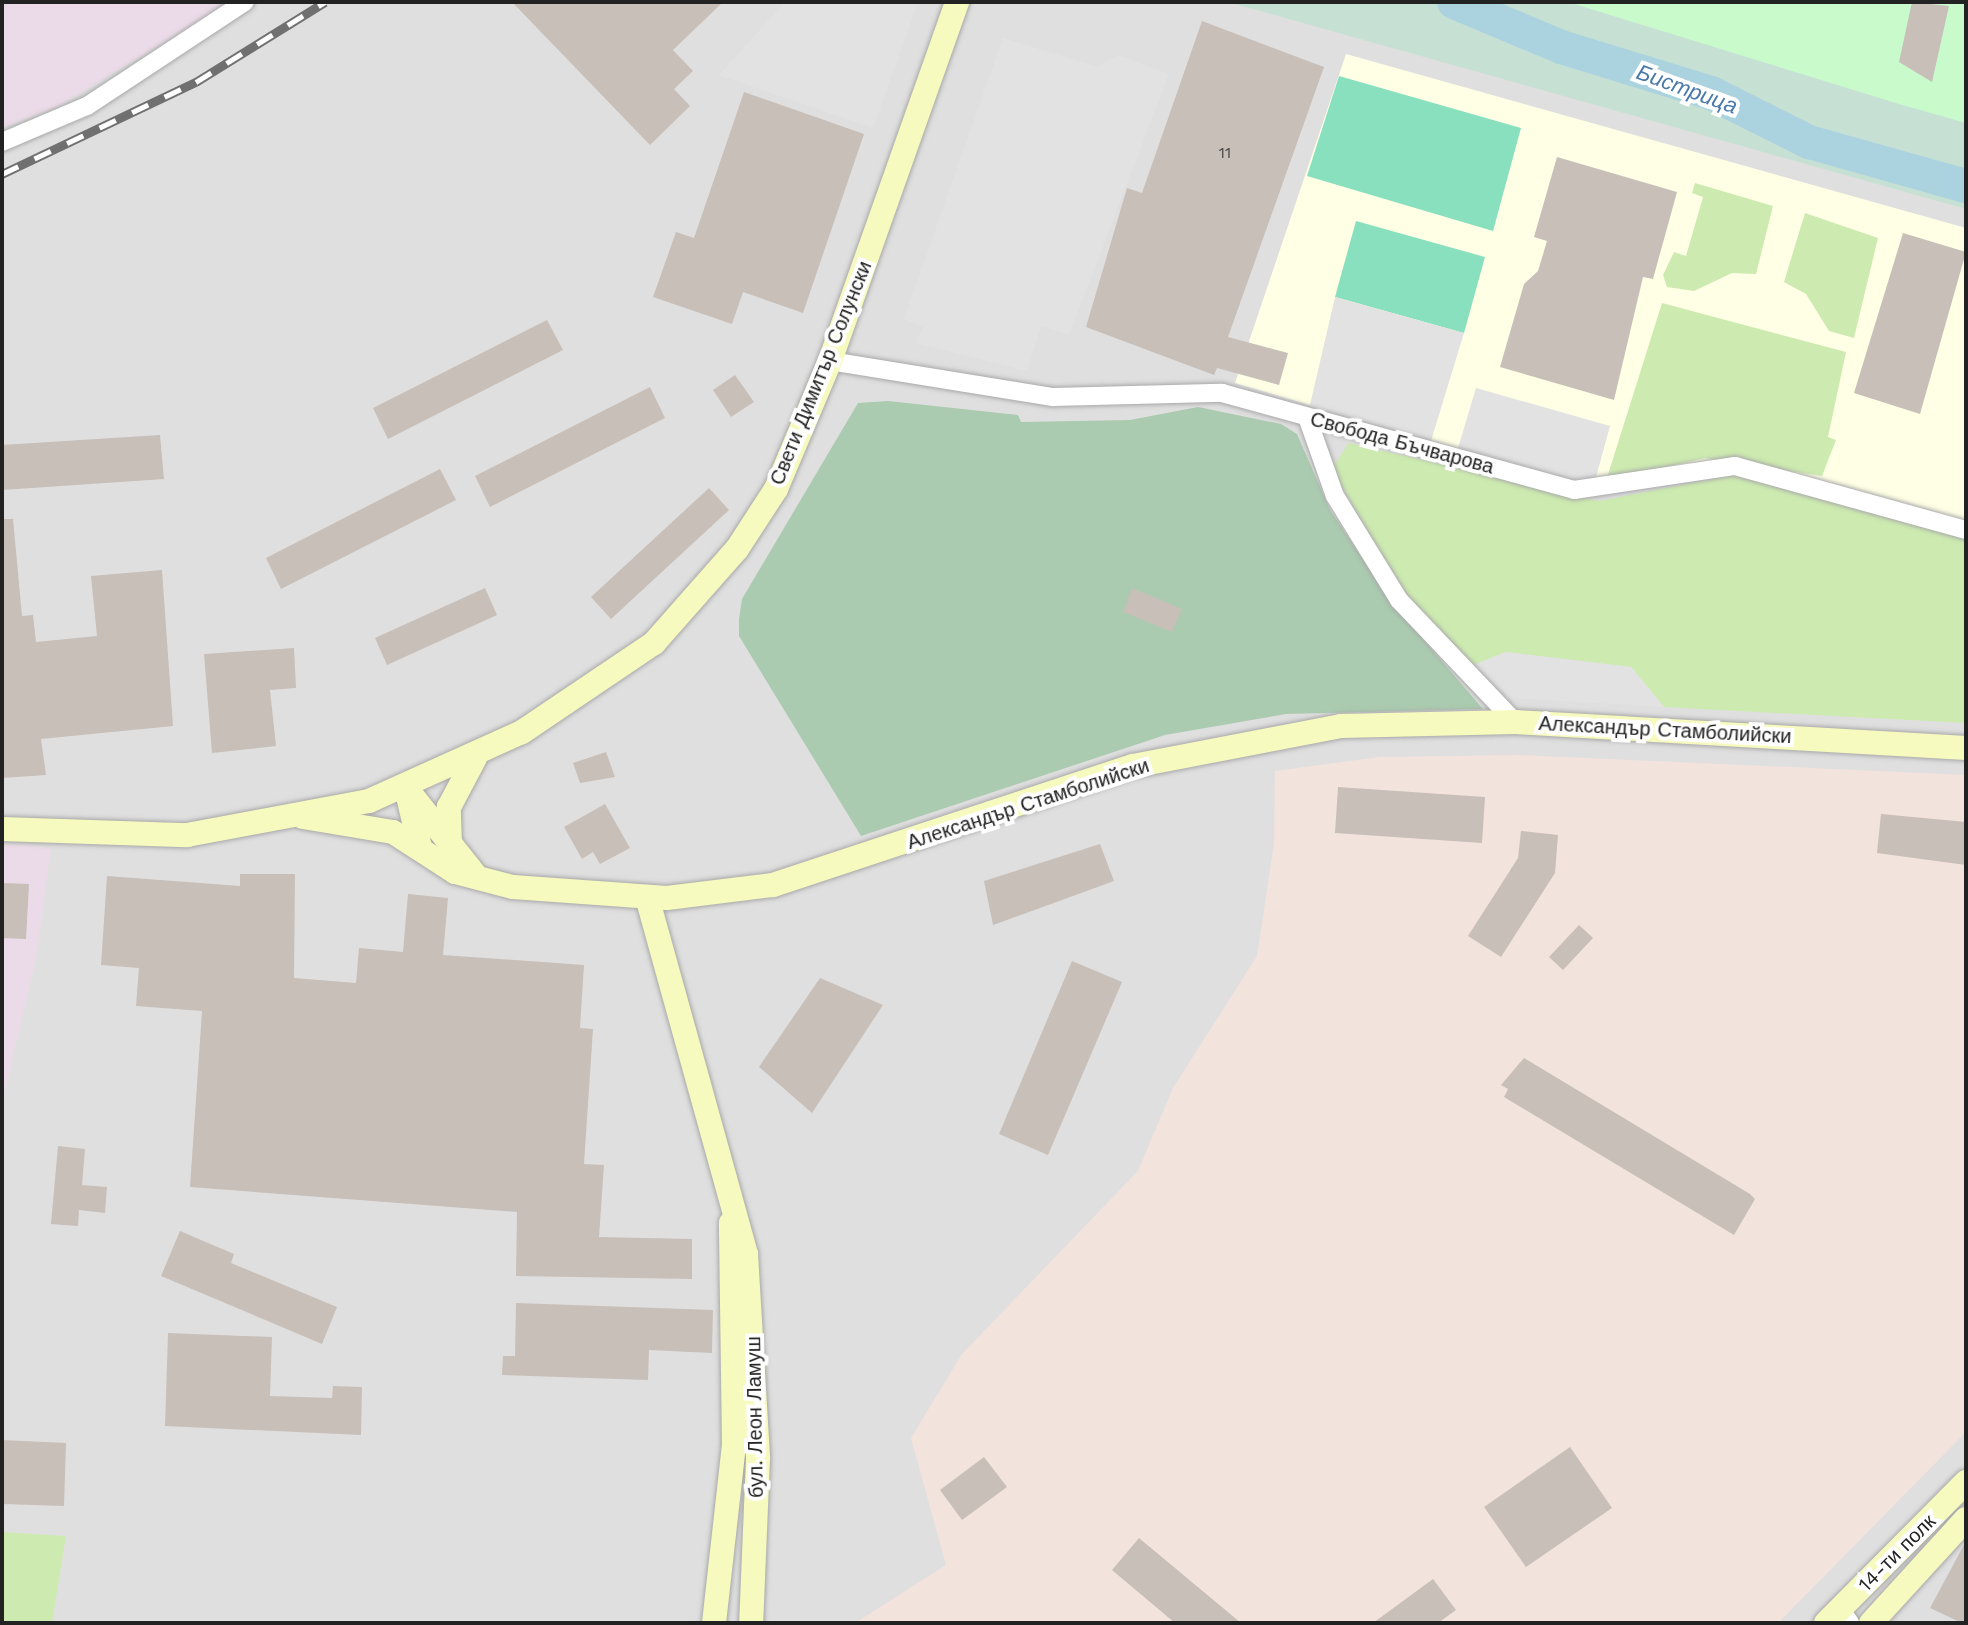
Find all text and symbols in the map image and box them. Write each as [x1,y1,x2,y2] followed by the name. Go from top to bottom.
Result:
[1633,59,1741,119] water label: Бистрица
[1219,143,1231,163] house number: 11
[765,257,877,489] street label: Свети Димитър Солунски
[1308,407,1496,479] street label: Свобода Бъчварова
[1538,711,1792,749] street label: Александър Стамболийски
[904,753,1152,855] street label: Александър Стамболийски
[742,1336,768,1498] street label: бул. Леон Ламуш
[1853,1509,1941,1597] street label: 14-ти полк

